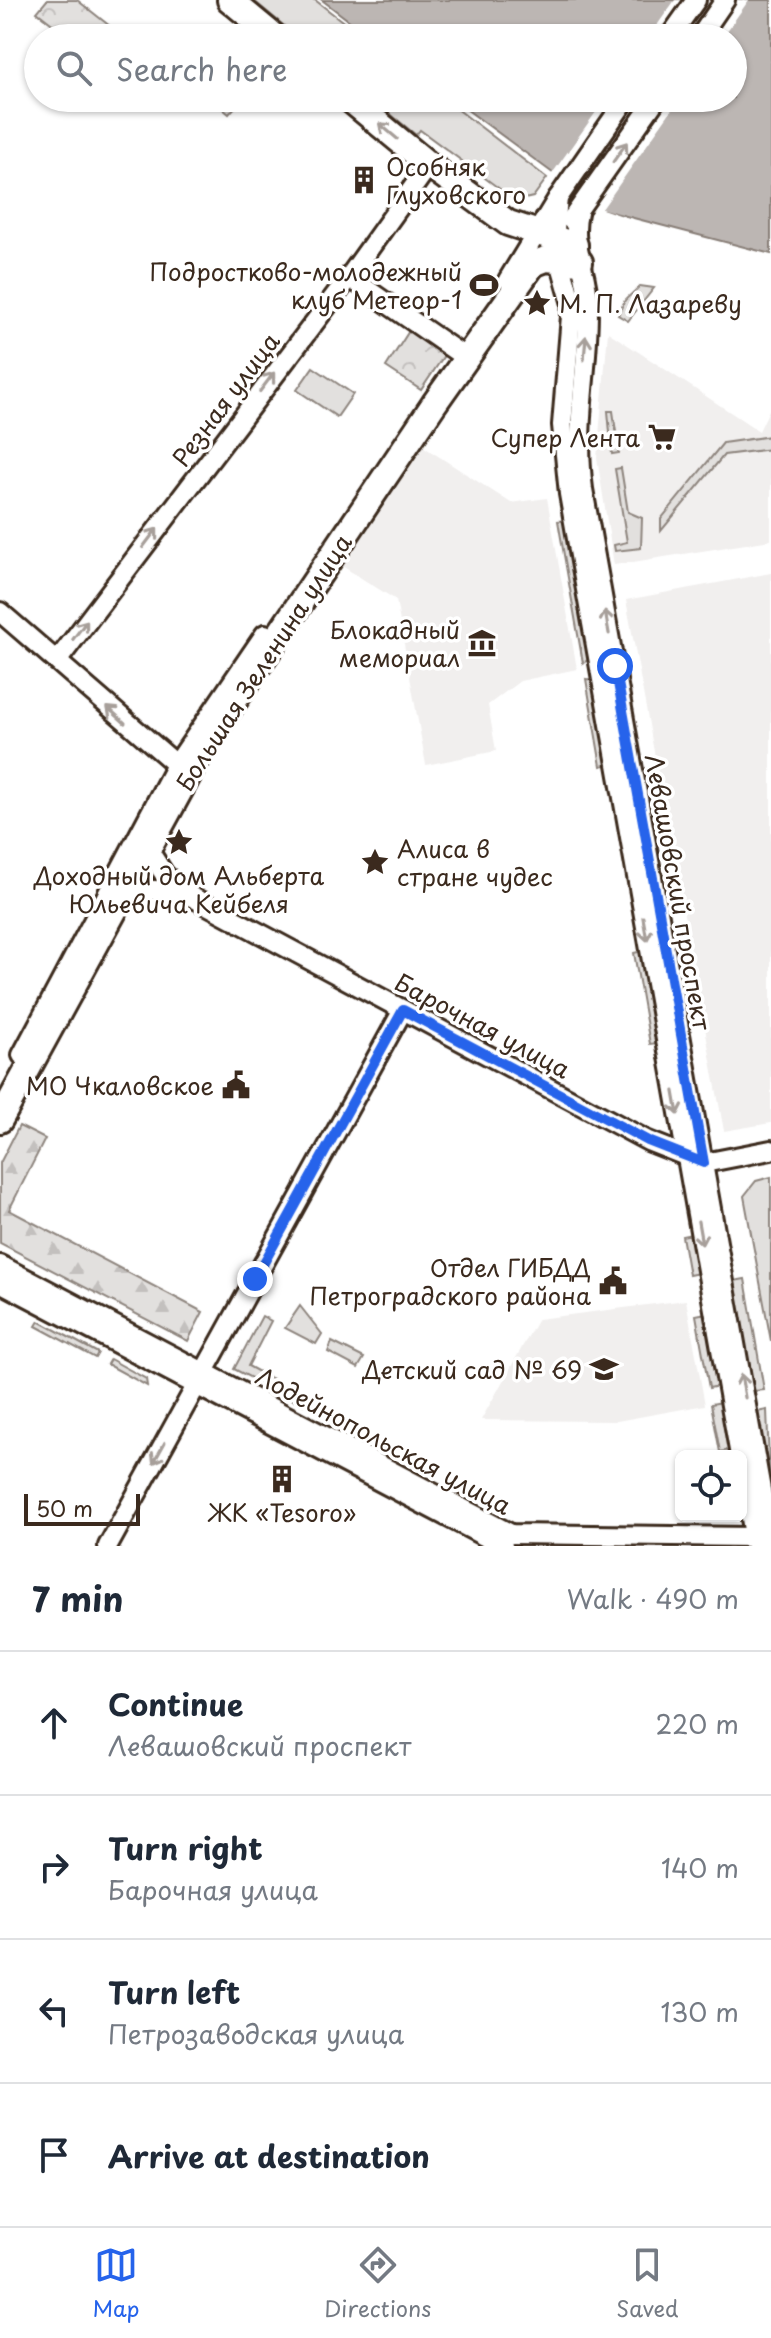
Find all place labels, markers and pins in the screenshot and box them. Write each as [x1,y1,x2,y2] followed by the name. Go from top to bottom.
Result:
[386,148,526,212] place label: Особняк Глуховского
[349,165,379,195] building icon: Особняк Глуховского
[149,253,462,317] place label: Подростково-молодежный клуб Метеор-1
[469,270,499,300] sports icon: Подростково-молодежный клуб Метеор-1
[559,285,742,321] place label: М. П. Лазареву
[522,288,552,318] place icon: М. П. Лазареву
[490,419,640,455] place label: Супер Лента
[647,422,677,452] supermarket icon: Супер Лента
[329,611,460,675] place label: Блокадный мемориал
[467,628,497,658] museum icon: Блокадный мемориал
[164,827,194,857] place icon: Доходный дом Альберта Юльевича Кейбеля
[397,830,553,894] place label: Алиса в стране чудес
[360,847,390,877] place icon: Алиса в стране чудес
[33,857,324,921] place label: Доходный дом Альберта Юльевича Кейбеля
[26,1067,214,1103] place label: МО Чкаловское
[221,1070,251,1100] public building icon: МО Чкаловское
[310,1249,591,1313] place label: Отдел ГИБДД Петроградского района
[598,1266,628,1296] public building icon: Отдел ГИБДД Петроградского района
[362,1351,582,1387] place label: Детский сад № 69
[589,1354,619,1384] school or university icon: Детский сад № 69
[267,1464,297,1494] building icon: ЖК «Tesoro»
[207,1494,356,1530] place label: ЖК «Tesoro»

